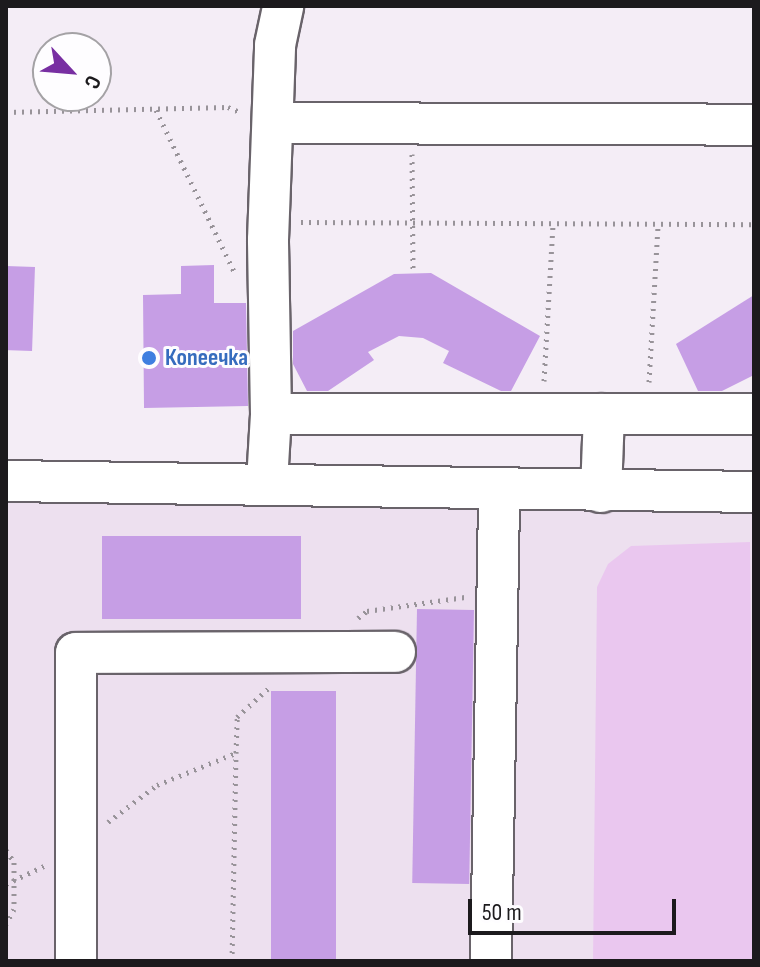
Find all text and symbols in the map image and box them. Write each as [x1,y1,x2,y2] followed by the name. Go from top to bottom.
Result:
[32,32,112,112] north arrow
[78,71,107,93] text: С
[165,344,248,372] place label: Копеечка
[140,349,158,367] marker: Копеечка
[472,883,680,933] scale bar
[482,898,522,927] text: 50 m

